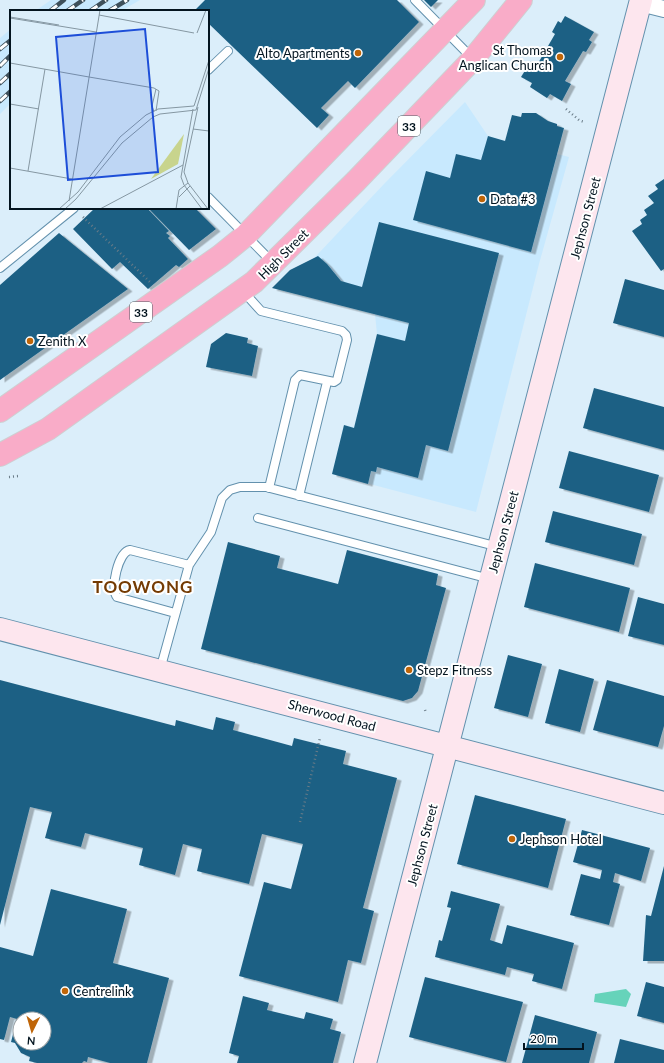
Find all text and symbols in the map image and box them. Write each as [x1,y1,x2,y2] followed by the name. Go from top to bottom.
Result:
[10,10,209,209] inset map
[459,42,552,73] place label: St Thomas Anglican Church
[256,45,350,61] place label: Alto Apartments
[353,48,363,58] marker: Alto Apartments
[555,52,565,62] marker: St Thomas Anglican Church
[398,116,420,136] road number: 33
[566,175,604,261] street label: Jephson Street
[490,191,536,207] place label: Data #3
[477,194,487,204] marker: Data #3
[255,225,312,282] street label: High Street
[130,302,152,322] road number: 33
[38,333,87,349] place label: Zenith X
[25,336,35,346] marker: Zenith X
[484,489,522,575] street label: Jephson Street
[93,576,193,597] district label: TOOWONG
[417,662,492,678] place label: Stepz Fitness
[404,665,414,675] marker: Stepz Fitness
[286,696,378,734] street label: Sherwood Road
[403,802,441,888] street label: Jephson Street
[520,831,602,847] place label: Jephson Hotel
[507,834,517,844] marker: Jephson Hotel
[73,983,132,999] place label: Centrelink
[60,986,70,996] marker: Centrelink
[12,1011,52,1051] north arrow
[524,1025,583,1051] scale bar
[530,1031,557,1046] text: 20 m
[26,1035,36,1048] text: N

